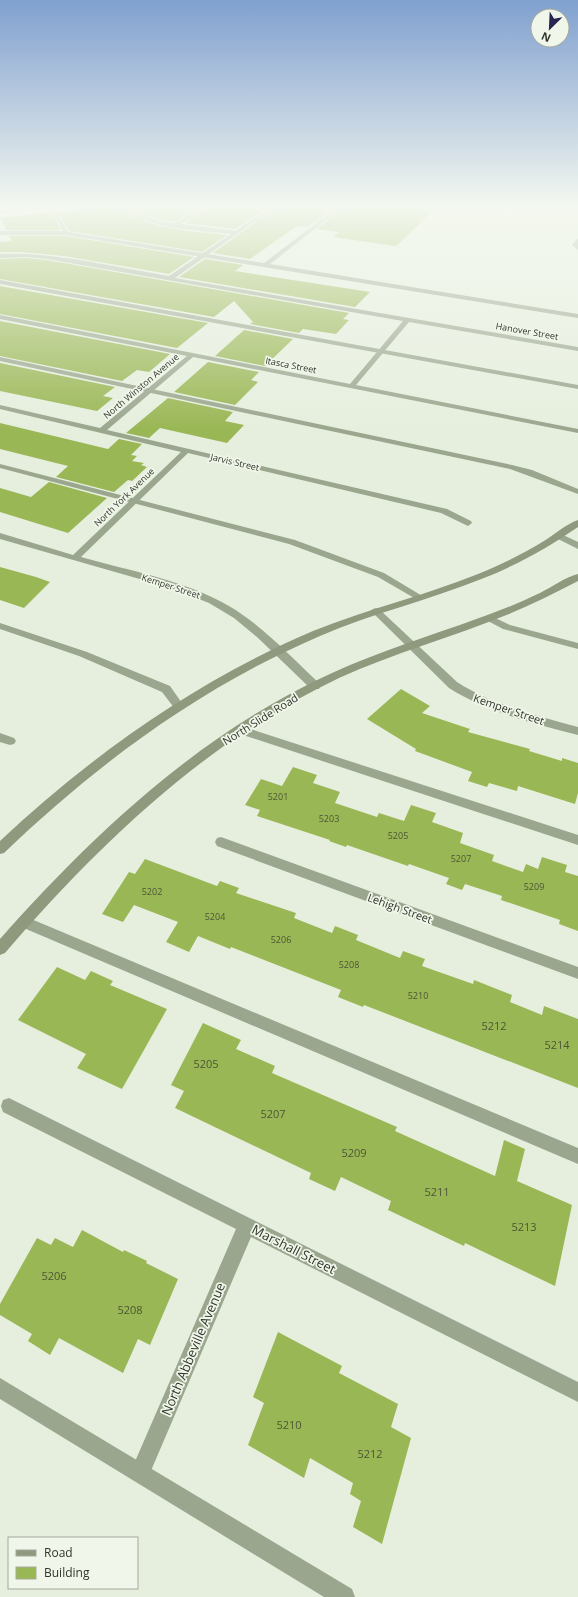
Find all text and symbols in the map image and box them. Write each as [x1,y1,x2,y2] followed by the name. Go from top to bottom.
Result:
[530,8,570,48] north arrow
[539,29,553,46] text: N
[495,319,559,343] street label: Hanover Street
[100,350,182,422] street label: North Winston Avenue
[264,354,318,376] street label: Itasca Street
[208,450,261,474] street label: Jarvis Street
[91,465,157,529] street label: North York Avenue
[140,570,202,602] street label: Kemper Street
[219,690,301,748] street label: North Slide Road
[472,690,547,728] street label: Kemper Street
[268,790,288,803] house number: 5201
[319,812,339,825] house number: 5203
[388,829,408,842] house number: 5205
[451,852,471,865] house number: 5207
[524,880,544,893] house number: 5209
[142,885,162,898] house number: 5202
[366,889,434,927] street label: Lehigh Street
[205,910,225,923] house number: 5204
[271,933,291,946] house number: 5206
[339,958,359,971] house number: 5208
[408,989,428,1002] house number: 5210
[481,1018,507,1033] house number: 5212
[544,1037,570,1052] house number: 5214
[193,1056,219,1071] house number: 5205
[260,1106,286,1121] house number: 5207
[341,1145,367,1160] house number: 5209
[424,1184,450,1199] house number: 5211
[511,1219,537,1234] house number: 5213
[249,1220,339,1278] street label: Marshall Street
[41,1268,67,1283] house number: 5206
[157,1280,229,1418] street label: North Abbeville Avenue
[117,1302,143,1317] house number: 5208
[276,1417,302,1432] house number: 5210
[357,1446,383,1461] house number: 5212
[8,1537,138,1589] legend
[44,1544,73,1561] text: Road
[44,1564,90,1581] text: Building

